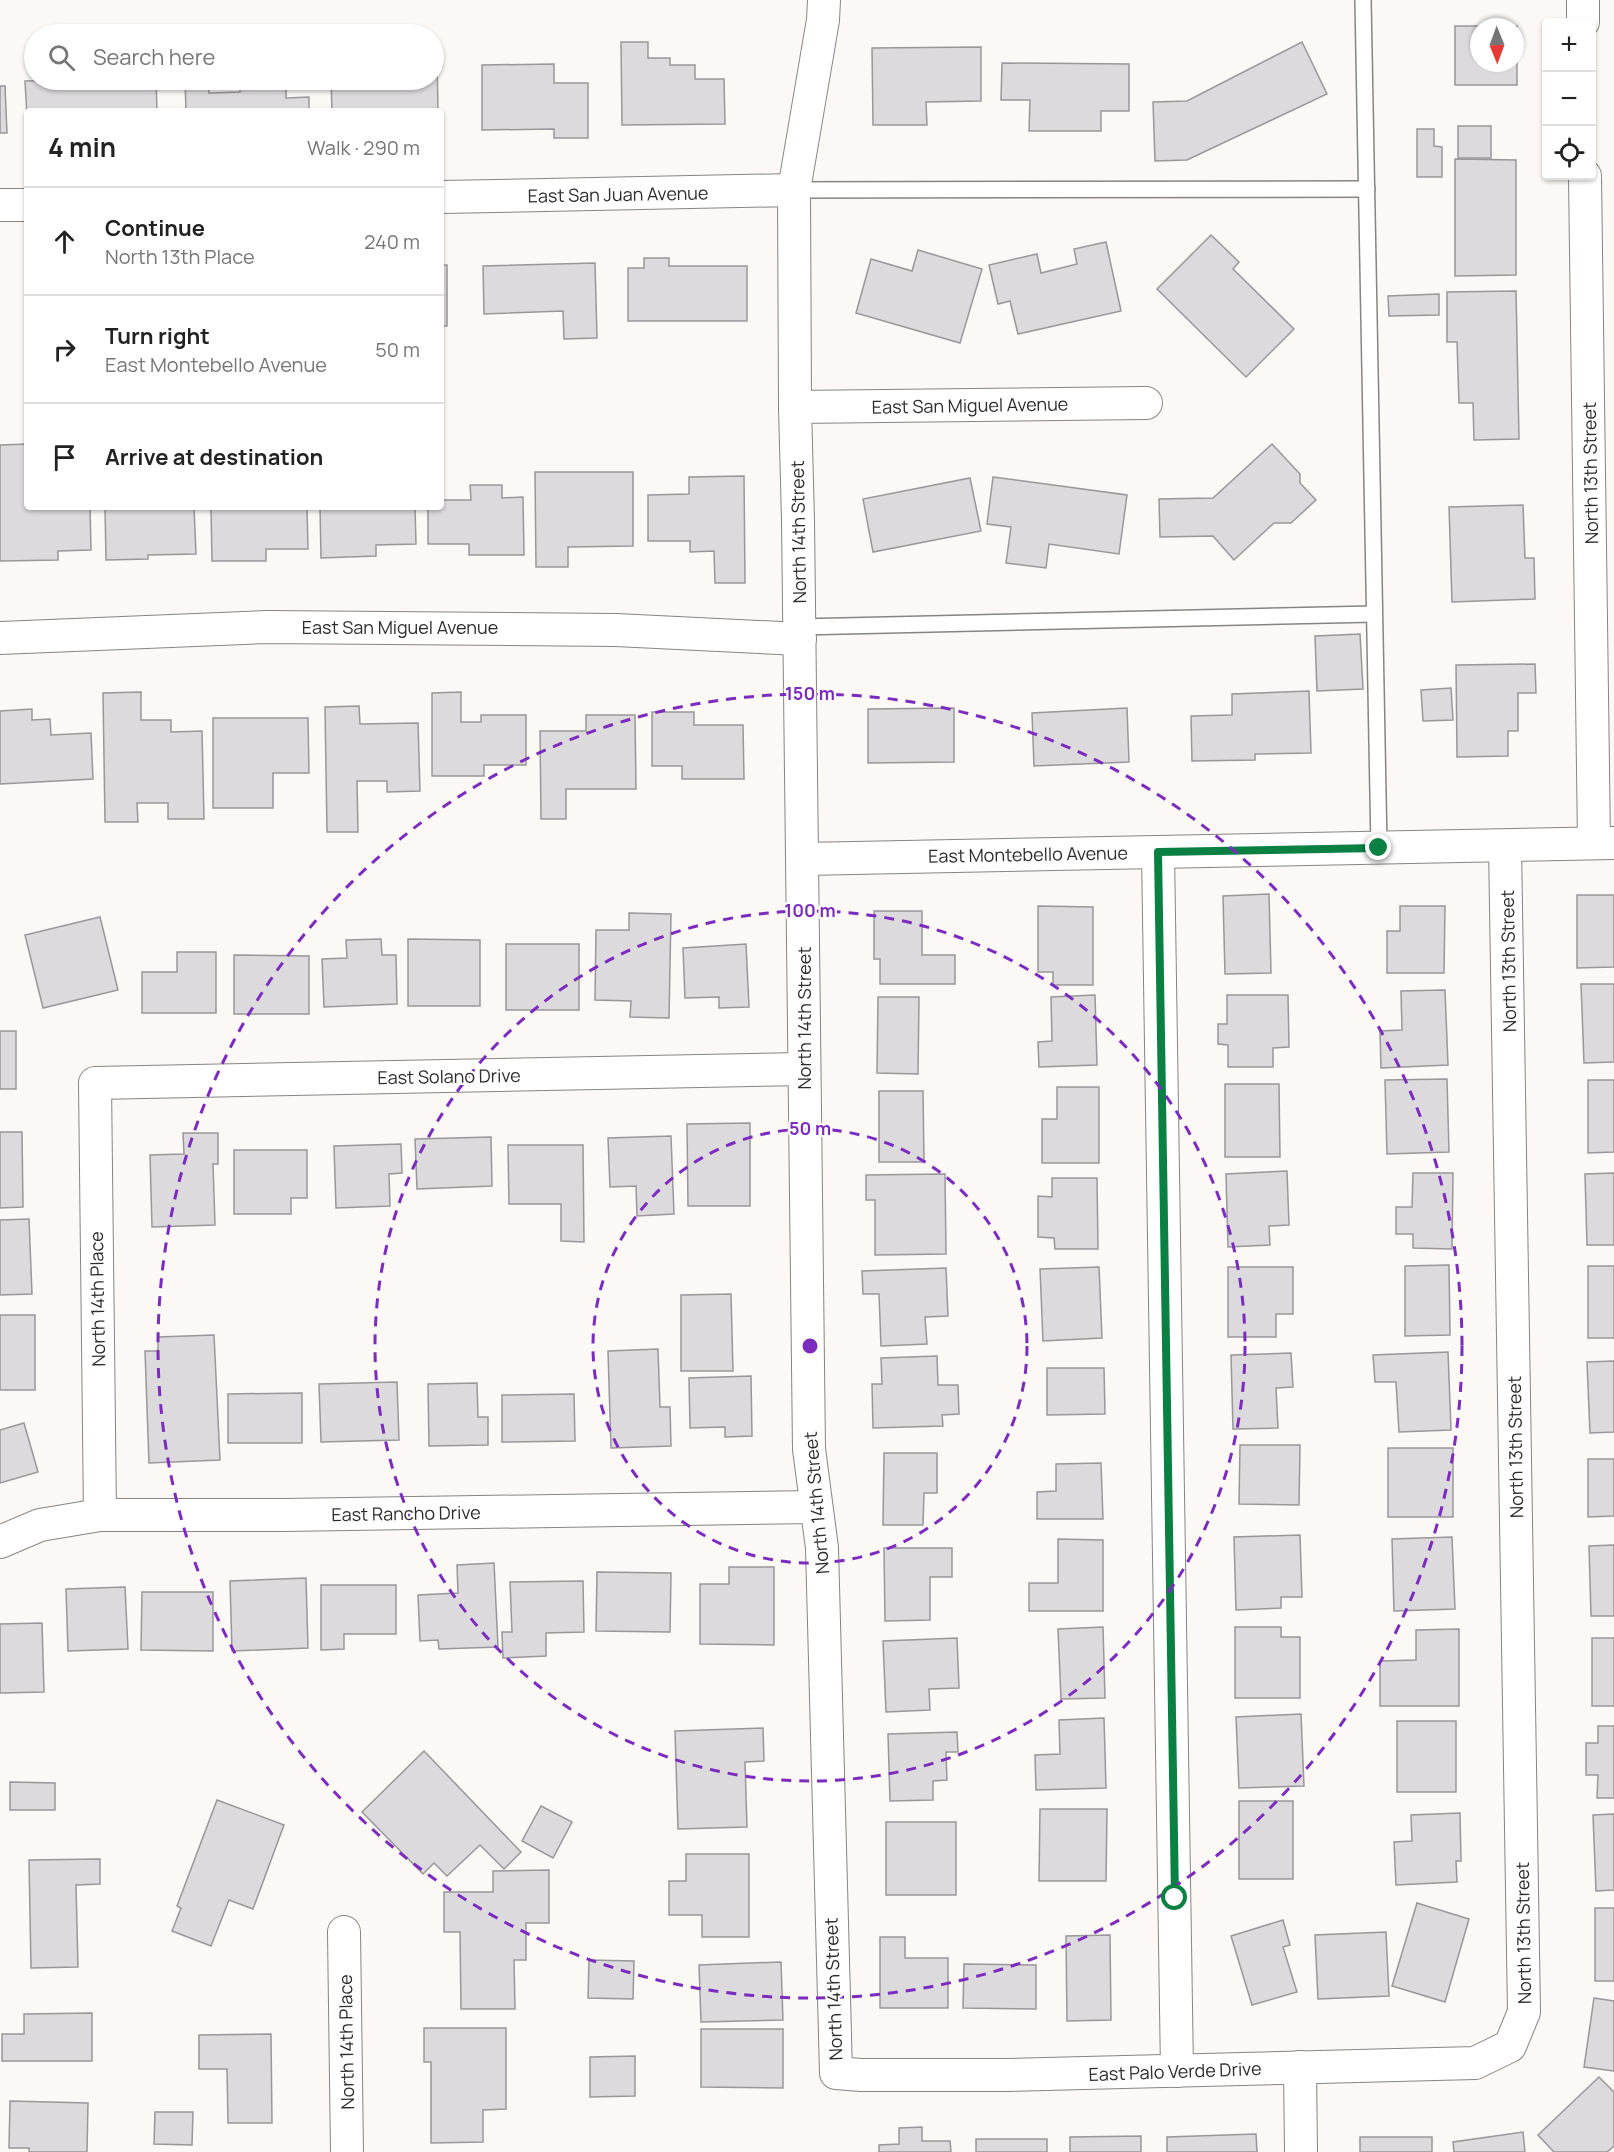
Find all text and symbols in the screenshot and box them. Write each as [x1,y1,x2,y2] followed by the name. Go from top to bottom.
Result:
[1470,18,1524,72] north arrow
[1542,18,1596,180] map controls
[1542,18,1596,72] button: +
[24,24,444,90] search box
[45,41,78,74] icon: search
[93,42,215,72] text: Search here
[1542,72,1596,126] button: −
[1542,126,1596,180] button: locate
[48,129,116,165] text: 4 min
[307,134,420,161] text: Walk · 290 m
[527,180,709,208] street label: East San Juan Avenue
[105,213,205,243] text: Continue
[48,225,81,258] icon: ahead
[364,228,420,255] text: 240 m
[105,243,255,270] text: North 13th Place
[105,321,210,351] text: Turn right
[48,333,81,366] icon: right
[375,336,420,363] text: 50 m
[105,351,327,378] text: East Montebello Avenue
[872,391,1068,419] street label: East San Miguel Avenue
[1577,402,1603,544] street label: North 13th Street
[48,441,81,474] icon: arrive
[105,442,323,472] text: Arrive at destination
[785,460,811,604] street label: North 14th Street
[302,615,498,639] street label: East San Miguel Avenue
[785,681,835,705] text: 150 m
[1365,834,1391,860] route end
[928,840,1128,868] street label: East Montebello Avenue
[1495,890,1521,1032] street label: North 13th Street
[784,898,836,922] text: 100 m
[792,947,816,1089] street label: North 14th Street
[377,1063,521,1089] street label: East Solano Drive
[789,1116,831,1140] text: 50 m
[84,1231,110,1367] street label: North 14th Place
[800,1336,820,1356] centre of rings
[1502,1376,1528,1518] street label: North 13th Street
[798,1431,834,1575] street label: North 14th Street
[331,1500,481,1526] street label: East Rancho Drive
[1510,1862,1536,2004] street label: North 13th Street
[1161,1884,1187,1910] route start
[819,1917,847,2061] street label: North 14th Street
[333,1974,359,2110] street label: North 14th Place
[1088,2056,1262,2086] street label: East Palo Verde Drive

